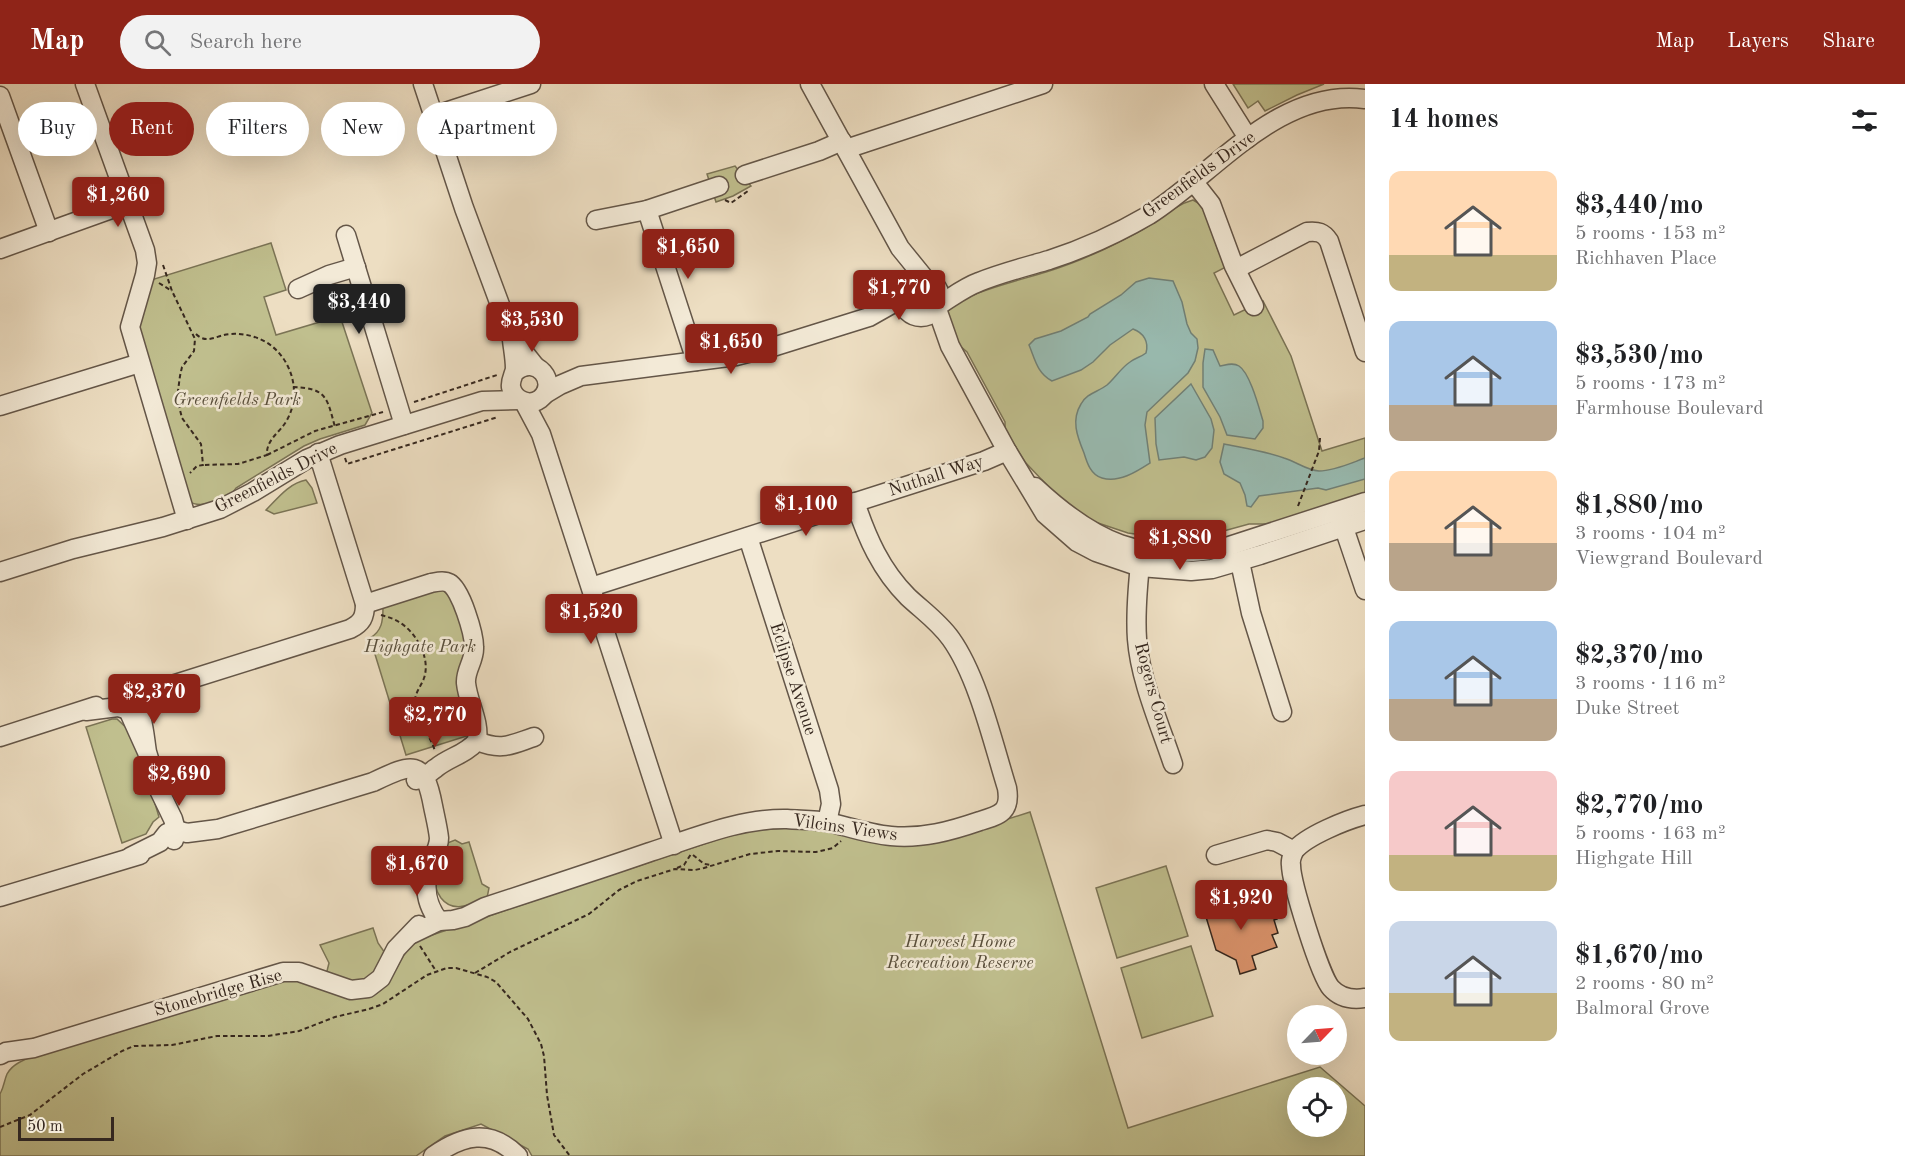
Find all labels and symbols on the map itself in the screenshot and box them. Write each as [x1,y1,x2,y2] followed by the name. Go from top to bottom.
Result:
[1139,128,1259,222] street label: Greenfields Drive
[69,177,167,228] pin: $1,260
[639,229,737,280] pin: $1,650
[850,270,948,321] pin: $1,770
[310,284,408,335] pin: $3,440
[483,302,581,353] pin: $3,530
[682,324,780,375] pin: $1,650
[173,391,301,409] park label: Greenfields Park
[212,439,340,517] street label: Greenfields Drive
[886,452,986,500] street label: Nuthall Way
[757,486,855,537] pin: $1,100
[1131,520,1229,571] pin: $1,880
[542,594,640,645] pin: $1,520
[766,620,820,738] street label: Eclipse Avenue
[363,638,476,656] park label: Highgate Park
[1131,640,1175,746] street label: Rogers Court
[105,674,203,725] pin: $2,370
[386,697,484,748] pin: $2,770
[130,756,228,807] pin: $2,690
[791,812,899,844] street label: Vilcins Views
[368,846,466,897] pin: $1,670
[1192,880,1290,931] pin: $1,920
[885,933,1034,972] park label: Harvest Home Recreation Reserve
[152,966,284,1020] street label: Stonebridge Rise
[1287,1005,1347,1065] north arrow
[18,1114,114,1142] scale bar

